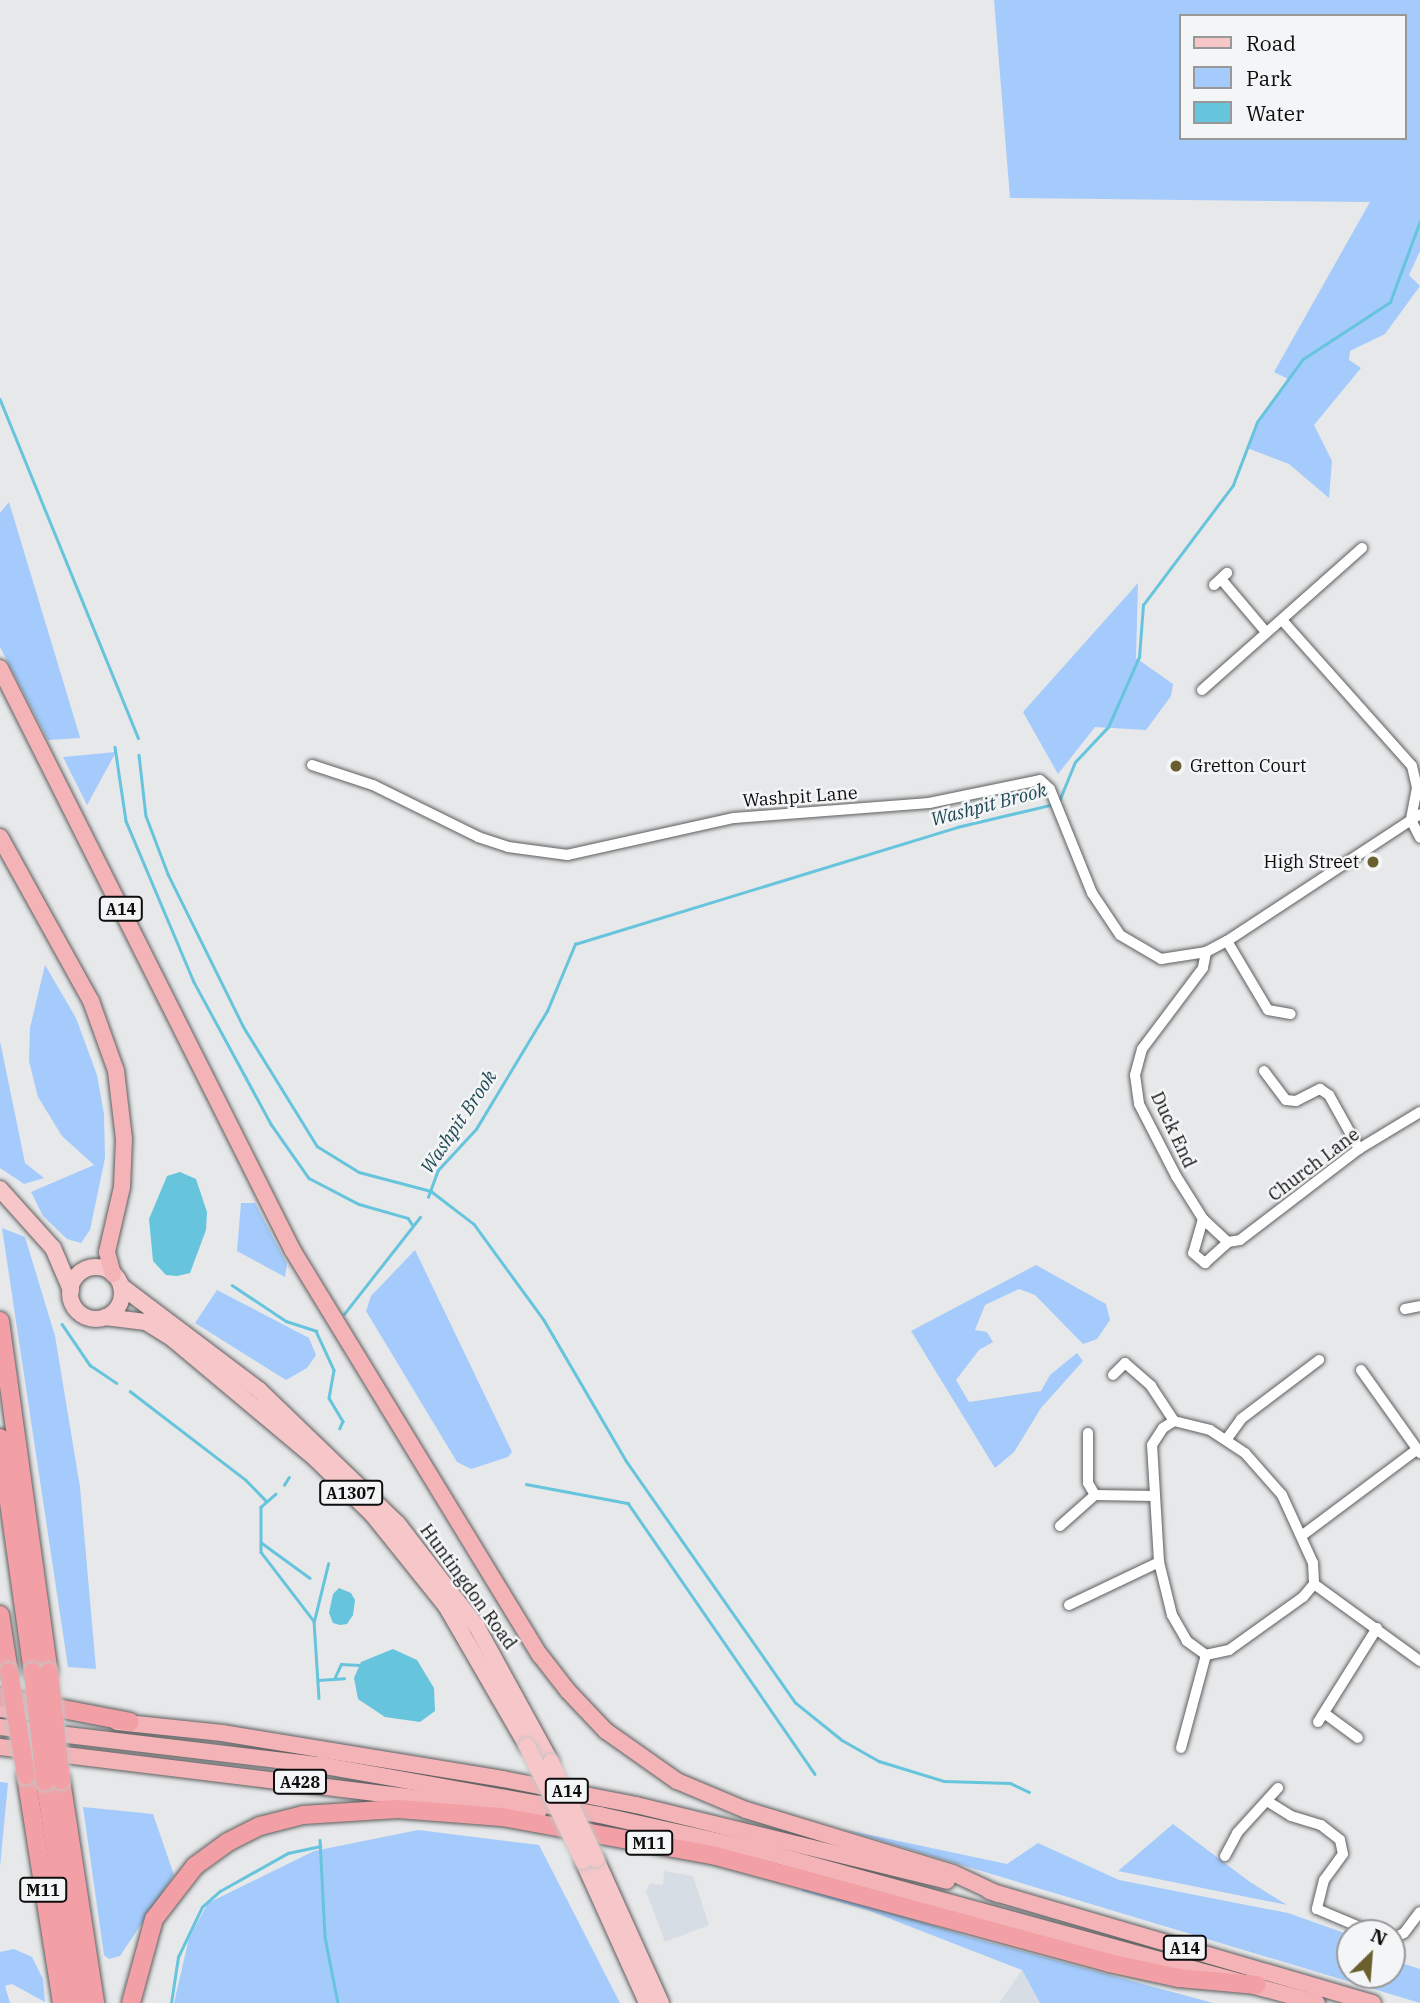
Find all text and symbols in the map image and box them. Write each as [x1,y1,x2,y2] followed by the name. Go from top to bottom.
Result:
[1178,14,1406,140] legend
[1246,29,1296,57] text: Road
[1246,64,1292,92] text: Park
[1246,99,1304,127] text: Water
[1190,755,1306,777] place label: Gretton Court
[1168,758,1184,774] marker: Gretton Court
[928,779,1050,831] water label: Washpit Brook
[742,782,858,812] street label: Washpit Lane
[1263,851,1359,873] place label: High Street
[1365,854,1381,870] marker: High Street
[98,897,144,922] road number: A14
[416,1066,502,1178] water label: Washpit Brook
[1146,1088,1200,1172] street label: Duck End
[1264,1124,1364,1206] street label: Church Lane
[318,1480,384,1506] road number: A1307
[415,1520,521,1654] street label: Huntingdon Road
[272,1770,328,1795] road number: A428
[544,1778,590,1804] road number: A14
[624,1830,674,1856] road number: M11
[19,1878,68,1902] road number: M11
[1336,1919,1406,1989] north arrow
[1367,1923,1391,1951] text: N
[1162,1936,1208,1960] road number: A14

